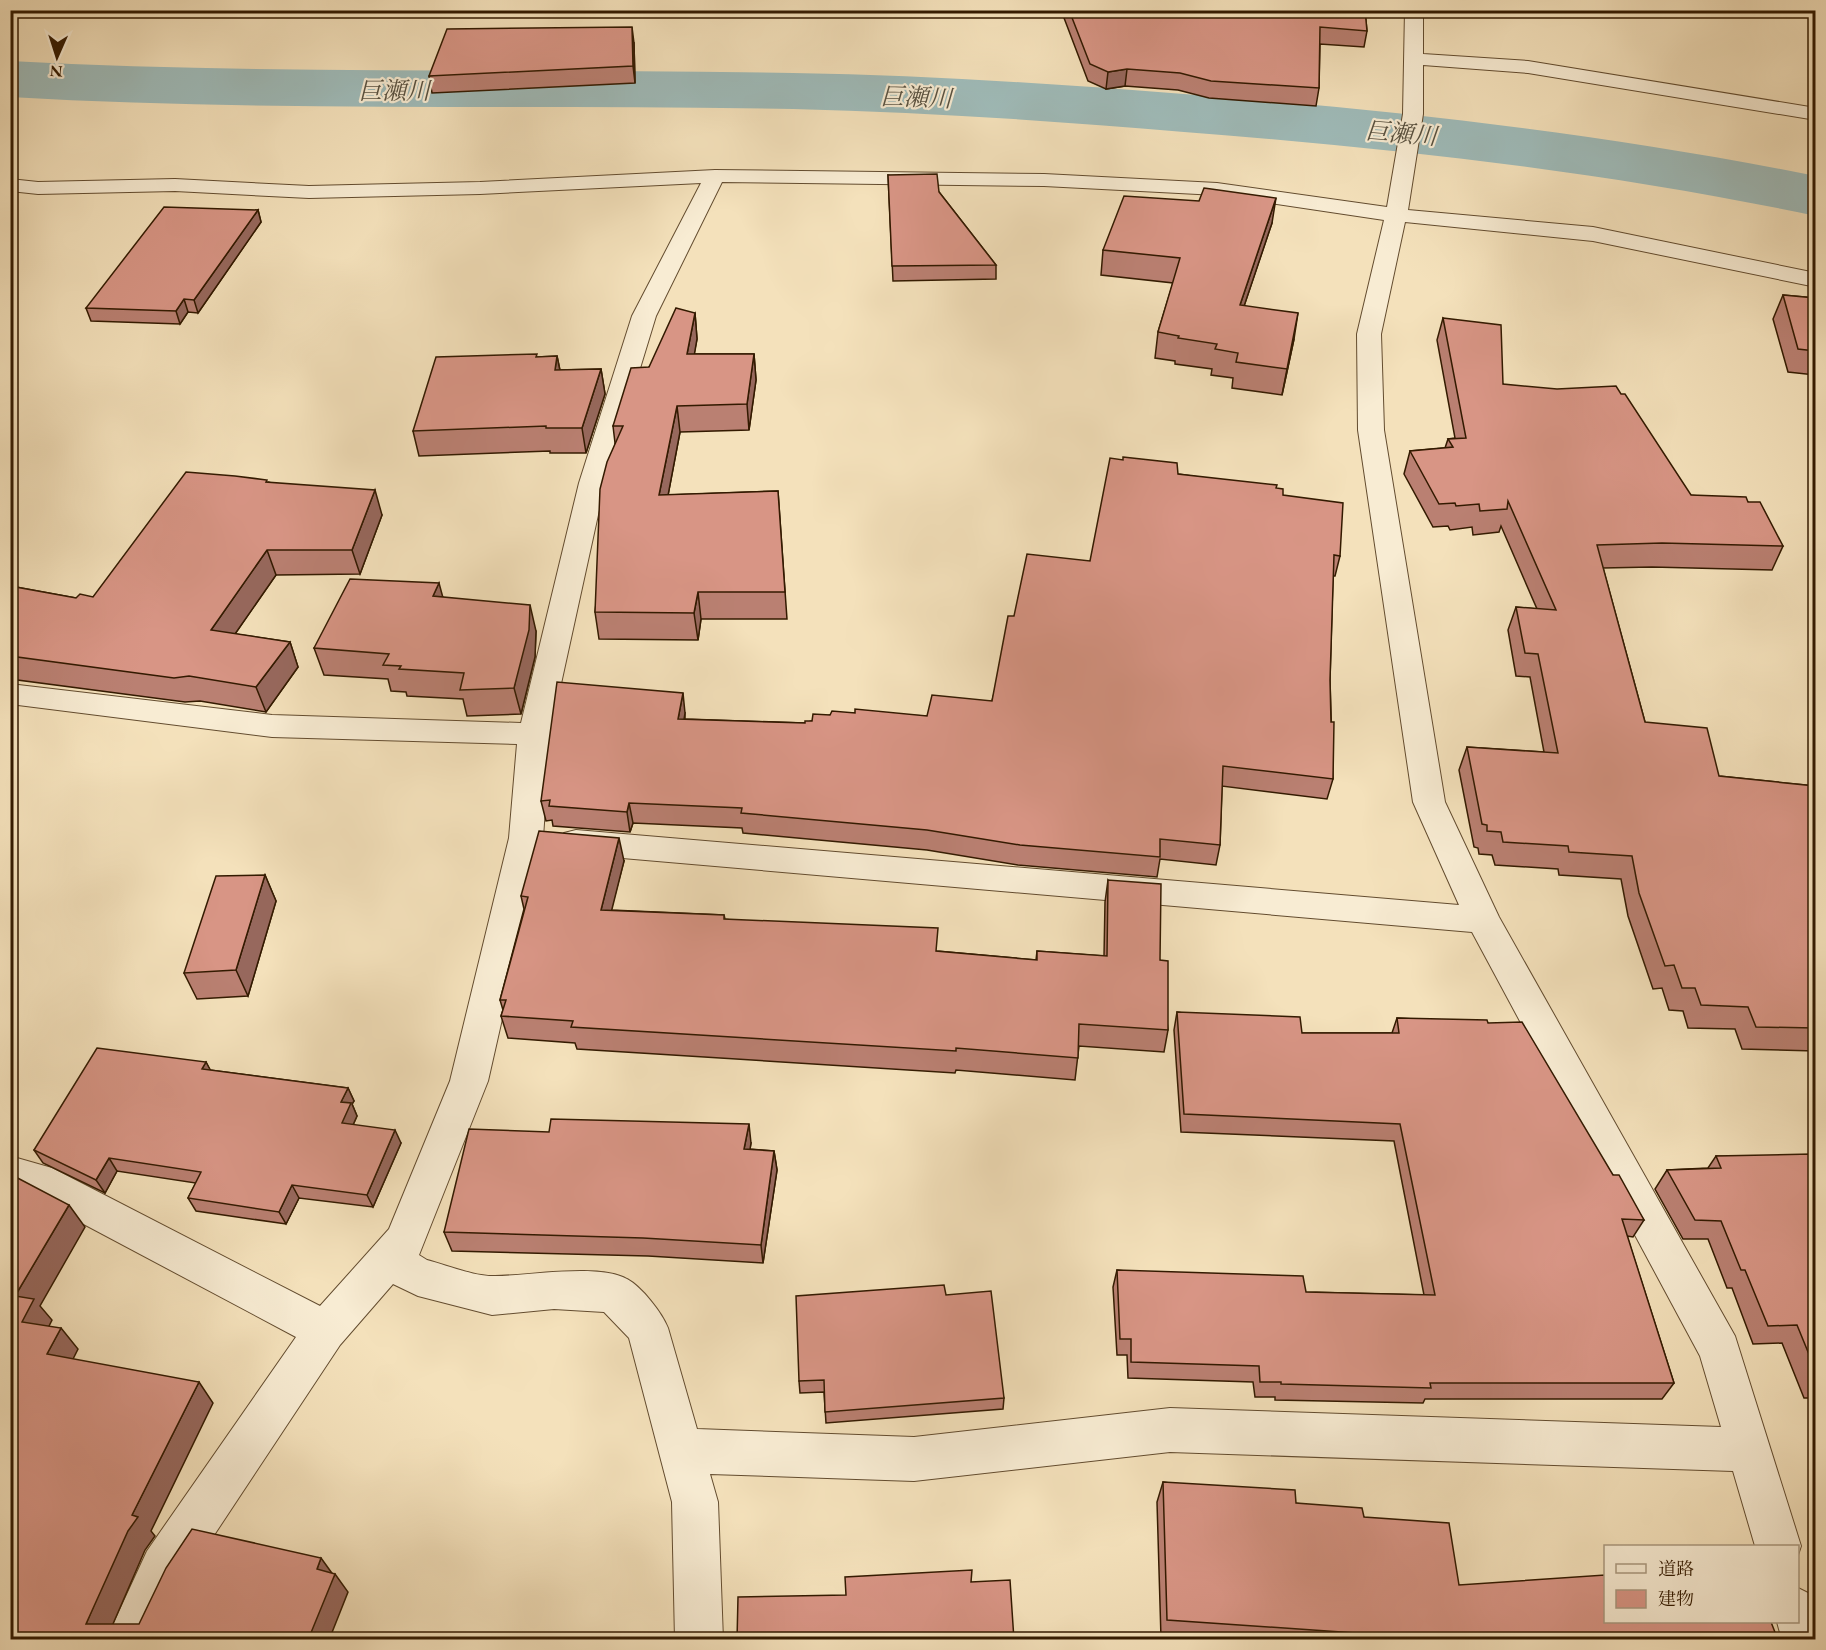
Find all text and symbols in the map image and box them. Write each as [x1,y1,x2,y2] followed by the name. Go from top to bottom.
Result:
[27,27,87,87] north arrow
[49,61,63,82] text: N
[358,75,433,106] water label: 巨瀬川
[879,80,956,114] water label: 巨瀬川
[1364,114,1441,152] water label: 巨瀬川
[1604,1545,1799,1623] legend
[1658,1557,1694,1580] text: 道路
[1658,1587,1694,1610] text: 建物

